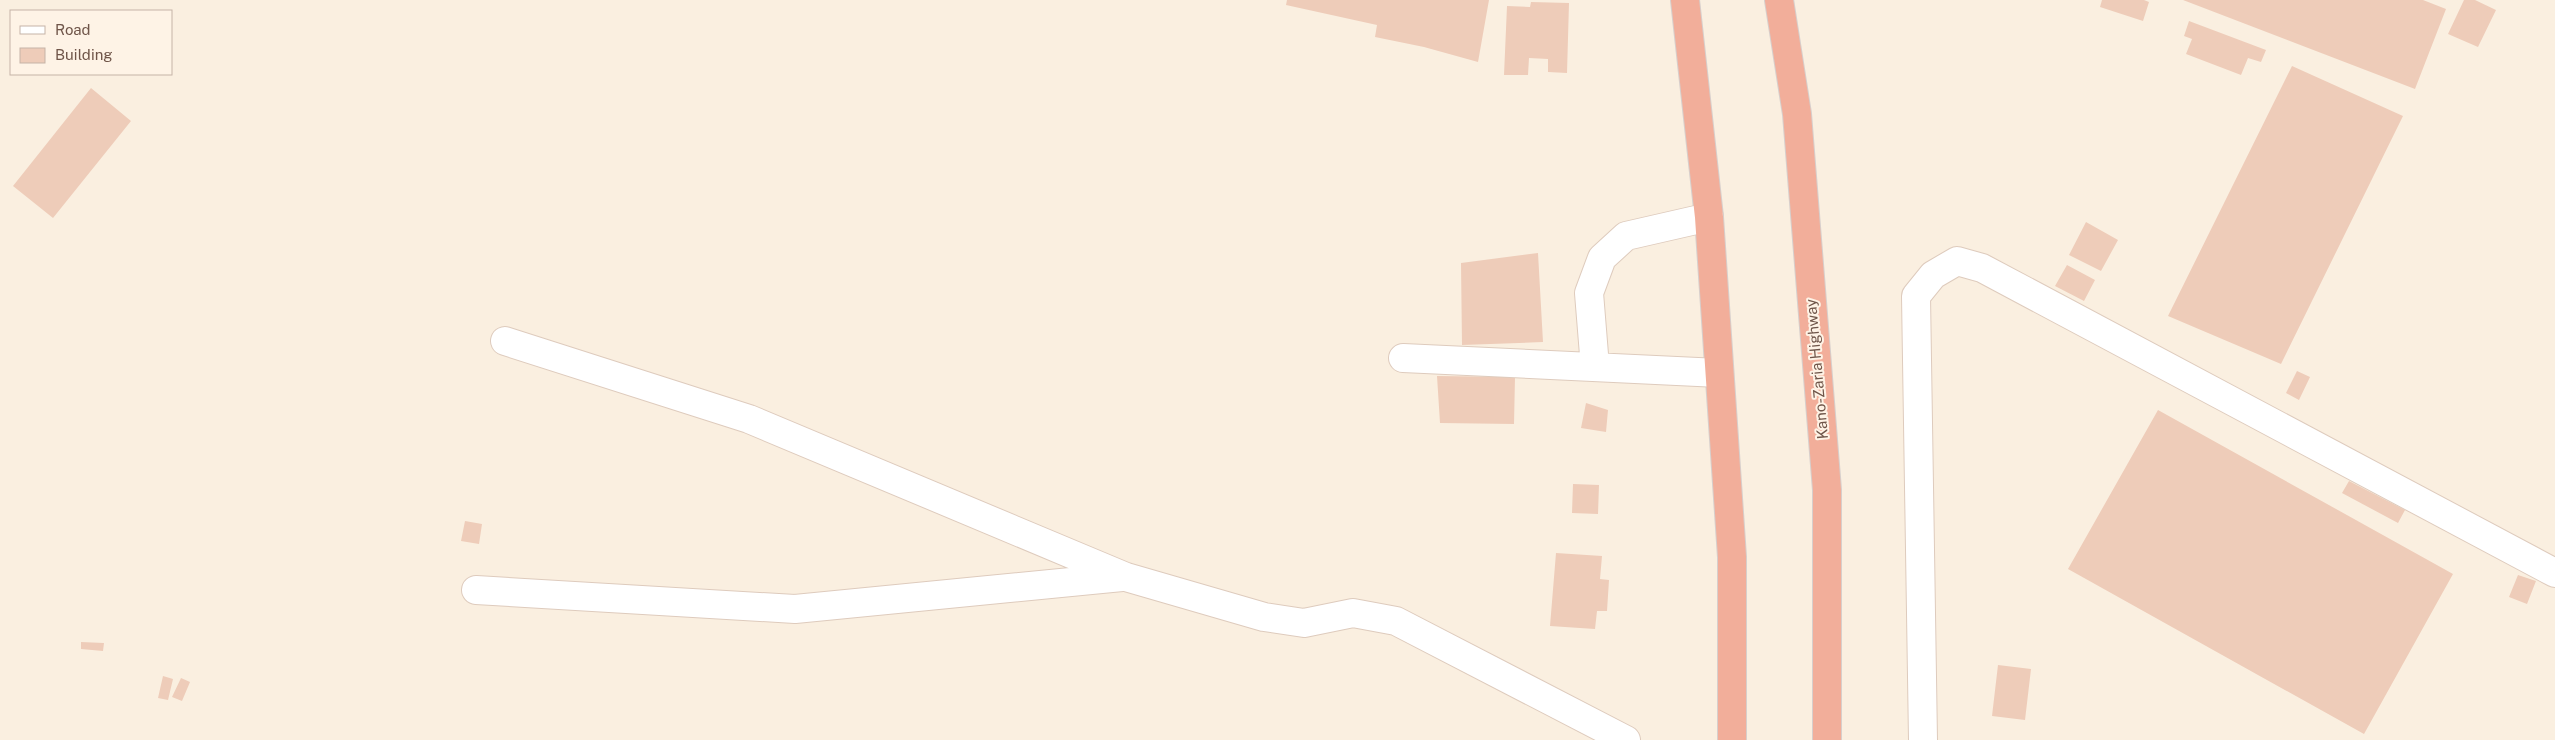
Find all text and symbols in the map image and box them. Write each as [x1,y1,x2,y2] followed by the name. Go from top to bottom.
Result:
[10,10,172,75] legend
[55,21,91,38] text: Road
[55,46,113,63] text: Building
[1802,298,1831,440] street label: Kano-Zaria Highway

